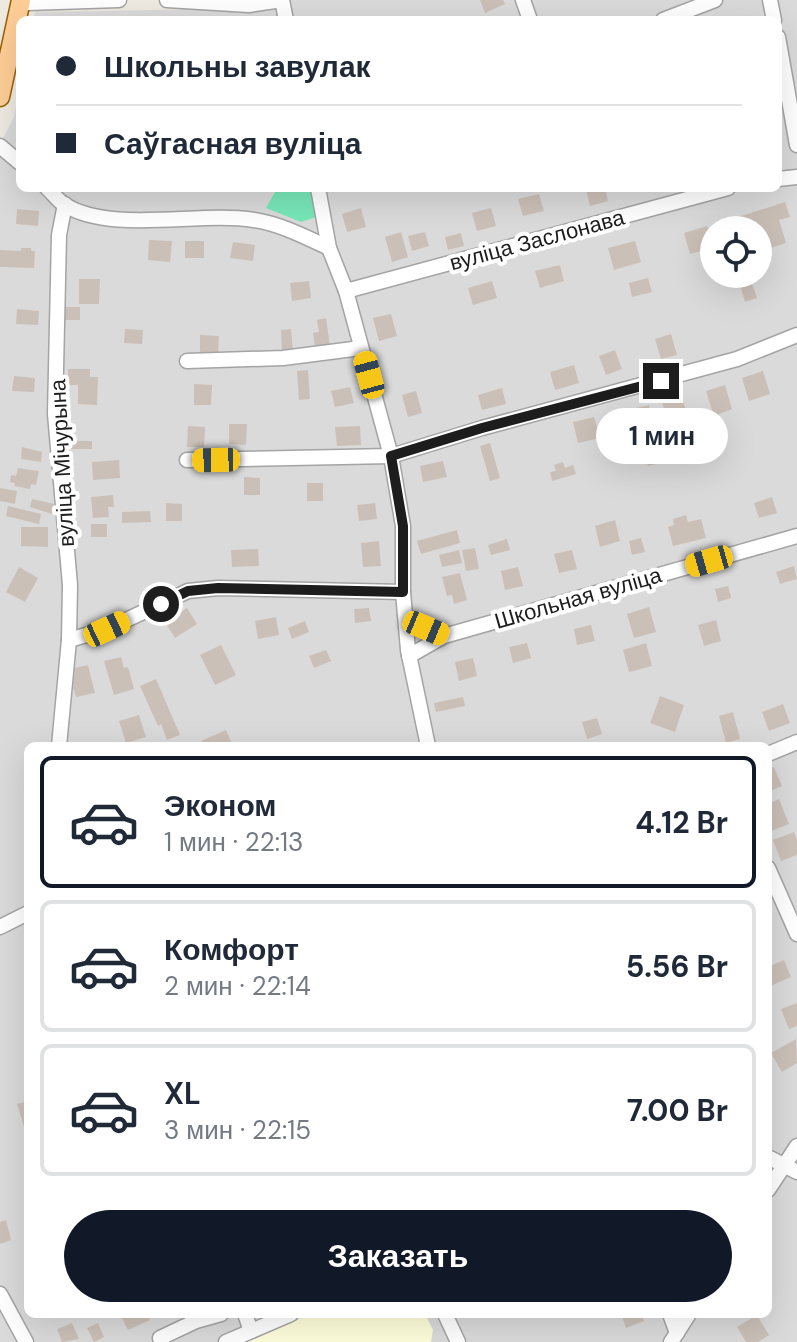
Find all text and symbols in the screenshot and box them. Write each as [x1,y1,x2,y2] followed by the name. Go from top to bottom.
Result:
[104,47,371,86] text: Школьны завулак
[104,124,362,163] text: Саўгасная вуліца
[446,202,628,277] street label: вуліца Заслонава
[700,216,772,288] map controls
[700,216,772,288] button: locate
[351,349,387,401] car
[643,363,679,399] route end
[43,378,81,548] street label: вуліца Мічурына
[595,409,727,465] callout: 1 мин
[629,419,695,453] text: 1 мин
[192,448,240,472] car
[683,543,735,579] car
[491,560,666,636] street label: Школьная вуліца
[143,586,179,622] route start
[80,608,134,650] car
[399,608,453,648] car
[68,786,140,858] icon: car
[164,786,277,825] text: Эконом
[635,803,728,842] text: 4.12 Br
[164,825,303,859] text: 1 мин · 22:13
[68,930,140,1002] icon: car
[164,930,299,969] text: Комфорт
[626,947,728,986] text: 5.56 Br
[164,969,311,1003] text: 2 мин · 22:14
[68,1074,140,1146] icon: car
[164,1074,201,1113] text: XL
[627,1091,728,1130] text: 7.00 Br
[164,1113,311,1147] text: 3 мин · 22:15
[64,1210,732,1302] button: Заказать

